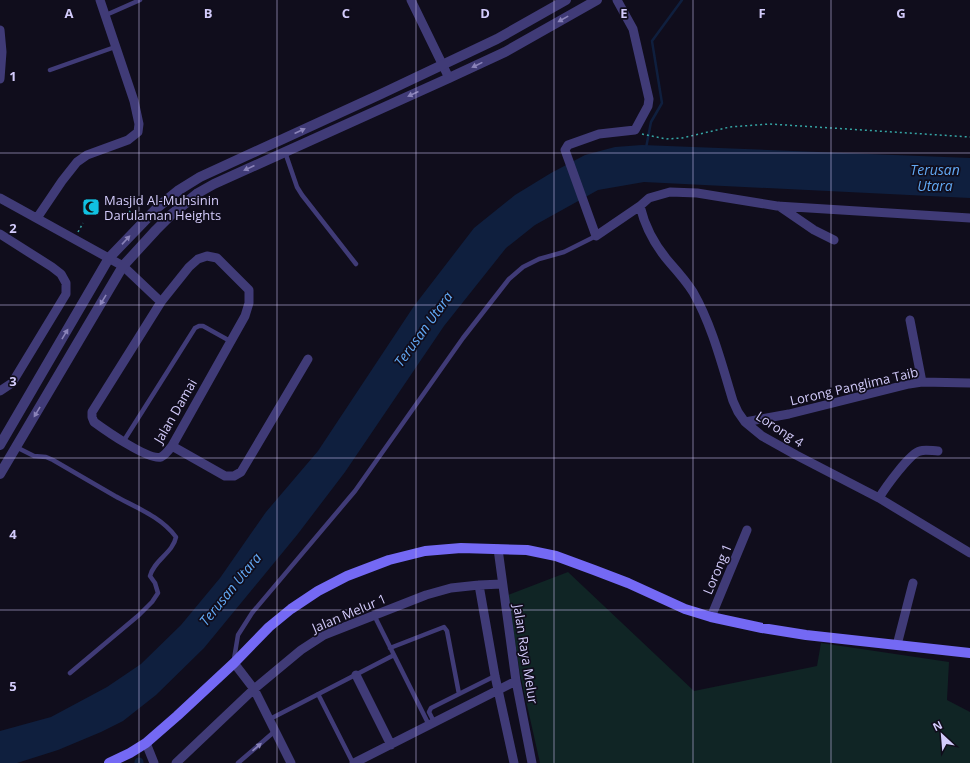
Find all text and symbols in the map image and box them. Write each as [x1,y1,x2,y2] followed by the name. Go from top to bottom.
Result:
[65,4,74,22] text: A
[204,4,213,22] text: B
[342,4,350,22] text: C
[480,4,490,22] text: D
[620,4,628,22] text: E
[758,4,766,22] text: F
[896,4,906,22] text: G
[557,15,569,22] one-way arrow
[471,62,482,68] one-way arrow
[9,67,17,85] text: 1
[407,91,419,98] one-way arrow
[294,128,306,134] one-way arrow
[910,160,960,195] water label: Terusan Utara
[244,165,255,171] one-way arrow
[104,191,221,224] place label: Masjid Al-Muhsinin Darulaman Heights
[81,197,101,217] mosque icon: Masjid Al-Muhsinin Darulaman Heights
[9,219,17,237] text: 2
[121,235,131,245] one-way arrow
[389,287,457,370] water label: Terusan Utara
[100,294,107,306] one-way arrow
[62,328,69,340] one-way arrow
[788,362,920,410] street label: Lorong Panglima Taib
[9,372,17,390] text: 3
[148,375,201,448] street label: Jalan Damai
[34,406,41,417] one-way arrow
[753,407,808,451] street label: Lorong 4
[9,525,17,543] text: 4
[698,541,736,597] street label: Lorong 1
[195,548,265,629] water label: Terusan Utara
[307,589,389,637] street label: Jalan Melur 1
[509,601,543,706] street label: Jalan Raya Melur
[9,677,17,695] text: 5
[922,715,962,755] north arrow
[930,717,945,734] text: N
[251,742,262,751] one-way arrow

